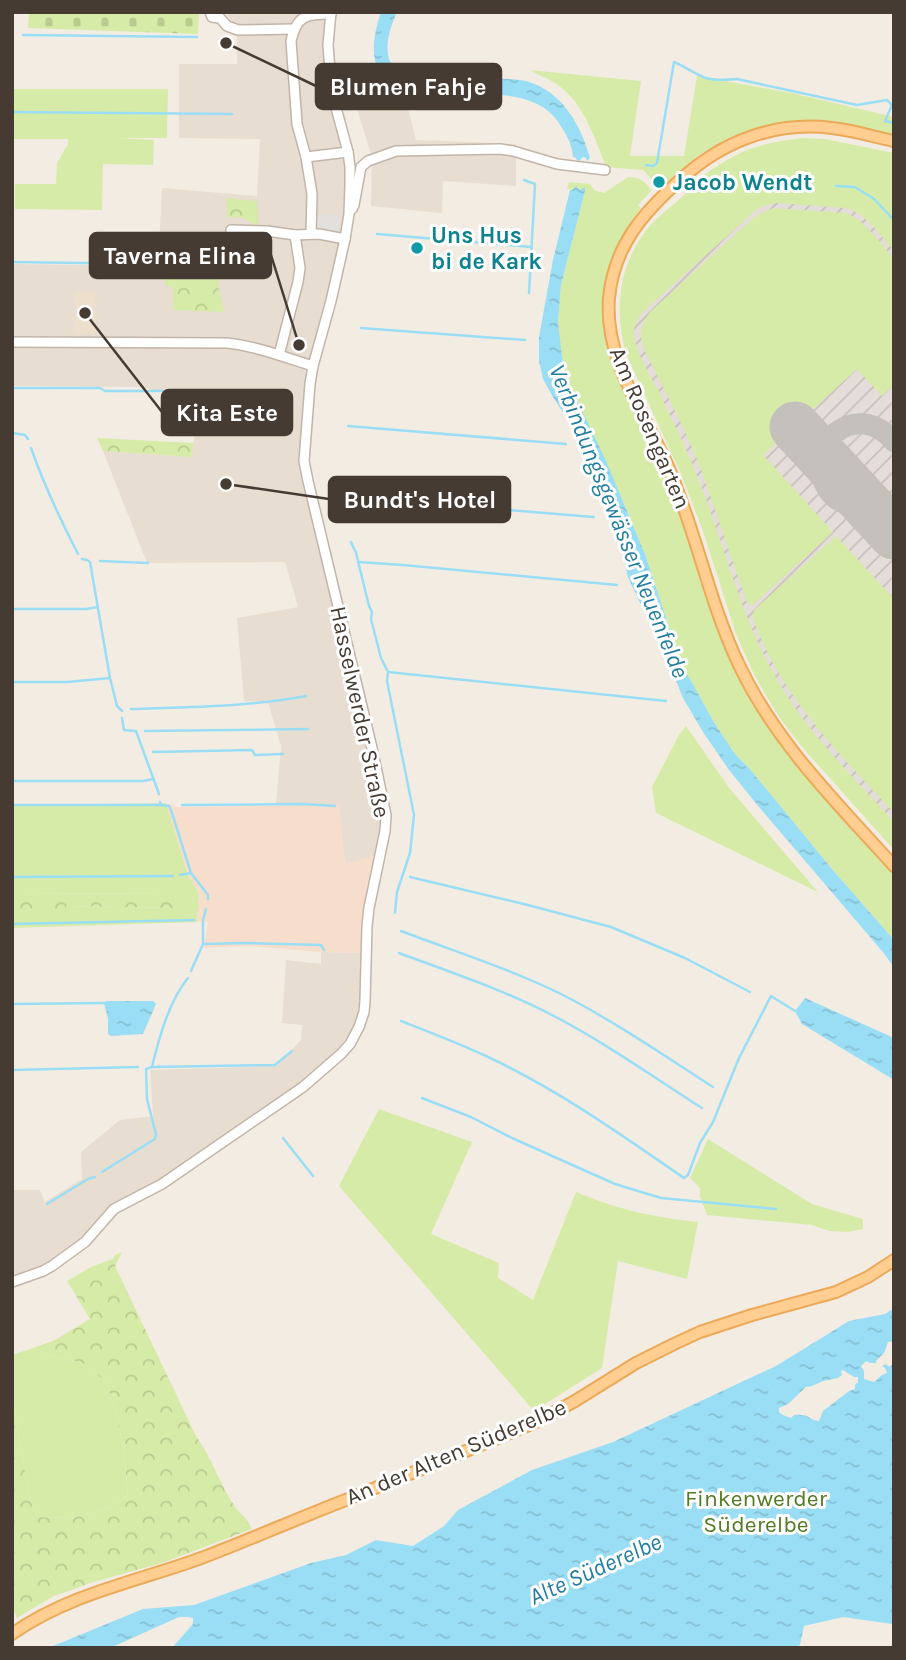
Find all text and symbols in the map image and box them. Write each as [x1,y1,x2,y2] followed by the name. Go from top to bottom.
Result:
[316,64,501,109] callout: Blumen Fahje
[330,73,486,101] text: Blumen Fahje
[673,169,812,196] place label: Jacob Wendt
[651,174,667,190] marker: Jacob Wendt
[431,222,542,275] place label: Uns Hus bi de Kark
[90,233,271,278] callout: Taverna Elina
[409,240,425,256] marker: Uns Hus bi de Kark
[104,242,256,270] text: Taverna Elina
[604,343,696,513] street label: Am Rosengarten
[543,360,695,682] water label: Verbindungsgewässer Neuenfelde
[162,390,292,435] callout: Kita Este
[176,399,278,427] text: Kita Este
[329,477,510,522] callout: Bundt's Hotel
[344,486,496,514] text: Bundt's Hotel
[324,604,396,820] street label: Hasselwerder Straße
[342,1393,570,1511] street label: An der Alten Süderelbe
[685,1485,828,1538] park label: Finkenwerder Süderelbe
[524,1527,666,1611] water label: Alte Süderelbe

